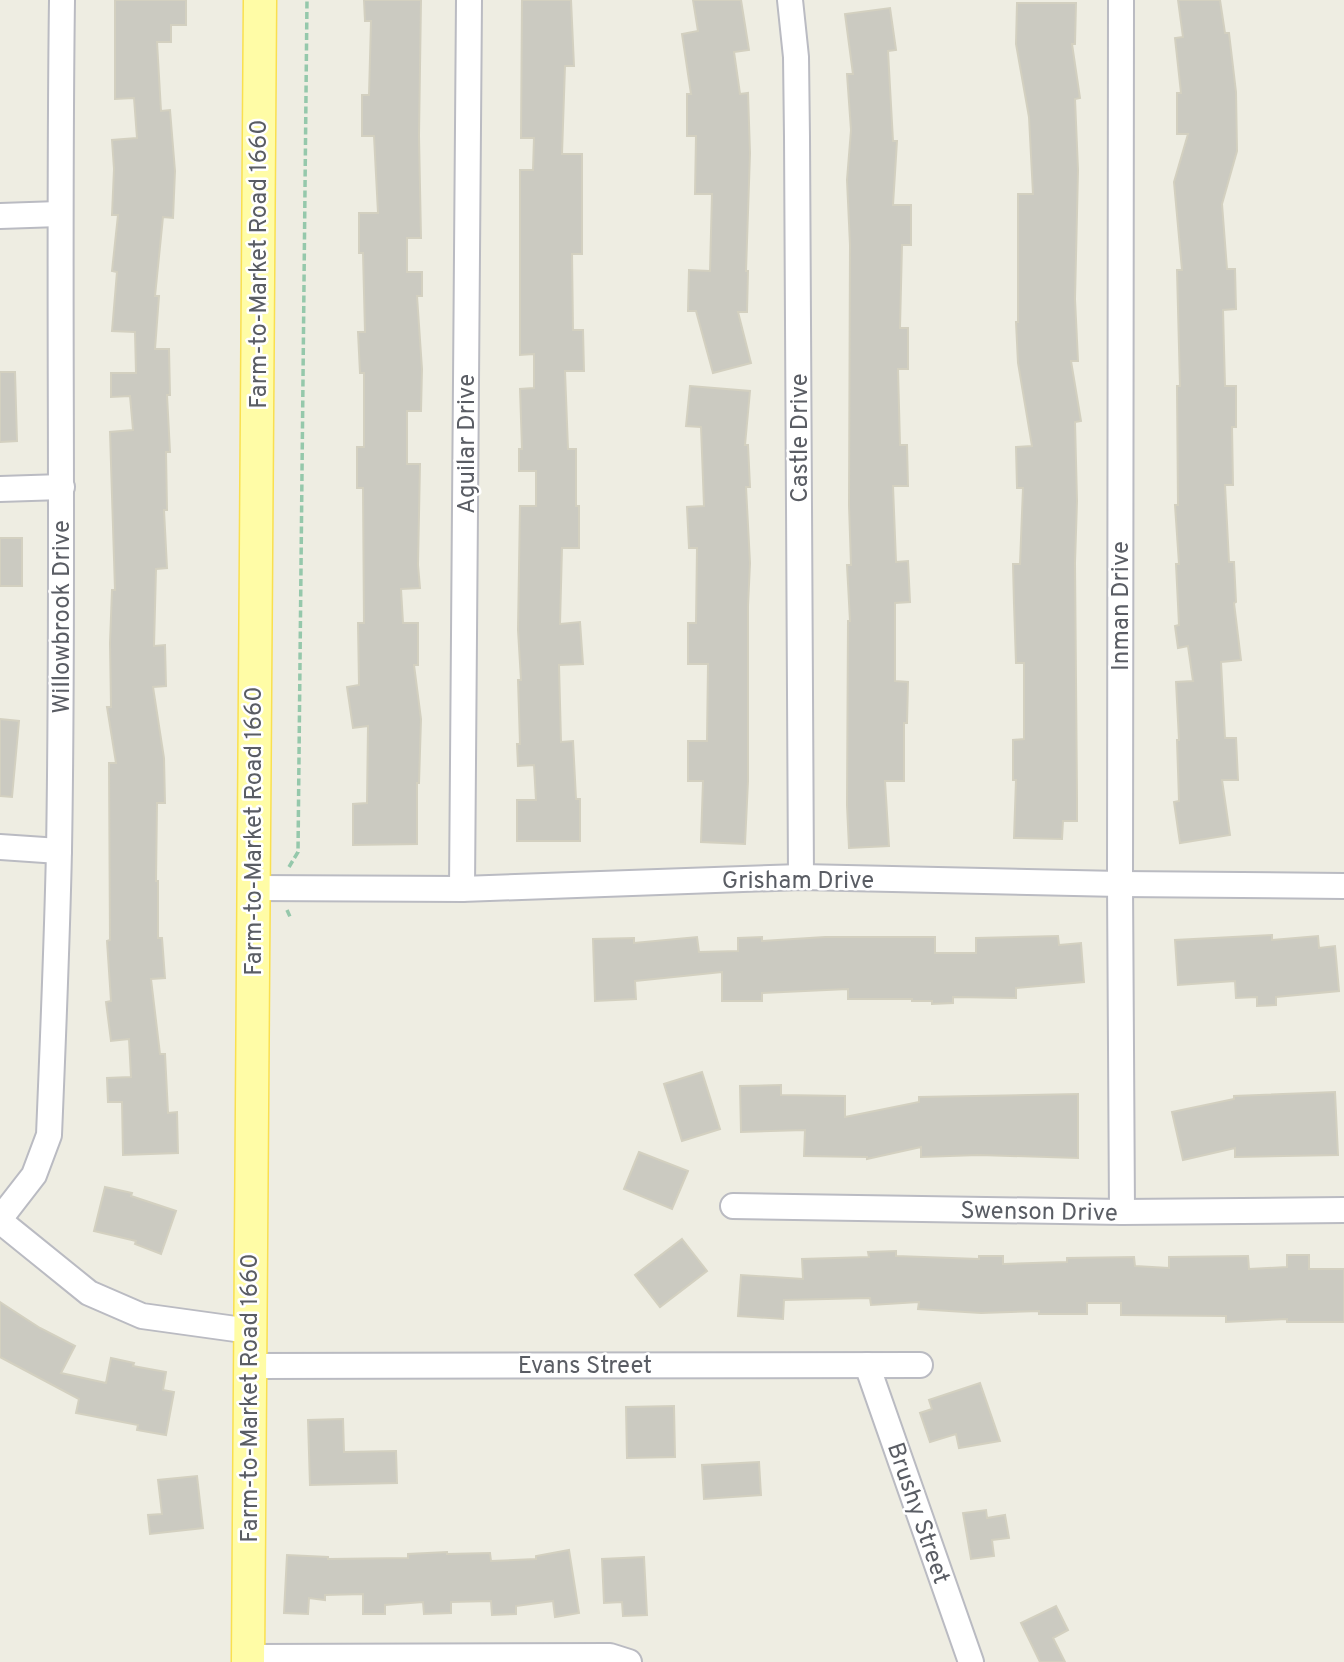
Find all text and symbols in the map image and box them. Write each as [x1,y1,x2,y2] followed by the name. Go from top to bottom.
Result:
[245,119,275,409] street label: Farm-to-Market Road 1660
[786,373,816,503] street label: Castle Drive
[453,374,483,514] street label: Aguilar Drive
[48,520,78,714] street label: Willowbrook Drive
[1107,541,1137,671] street label: Inman Drive
[240,686,270,976] street label: Farm-to-Market Road 1660
[722,867,874,897] street label: Grisham Drive
[960,1197,1118,1229] street label: Swenson Drive
[236,1253,266,1543] street label: Farm-to-Market Road 1660
[518,1352,652,1382] street label: Evans Street
[879,1439,955,1588] street label: Brushy Street

